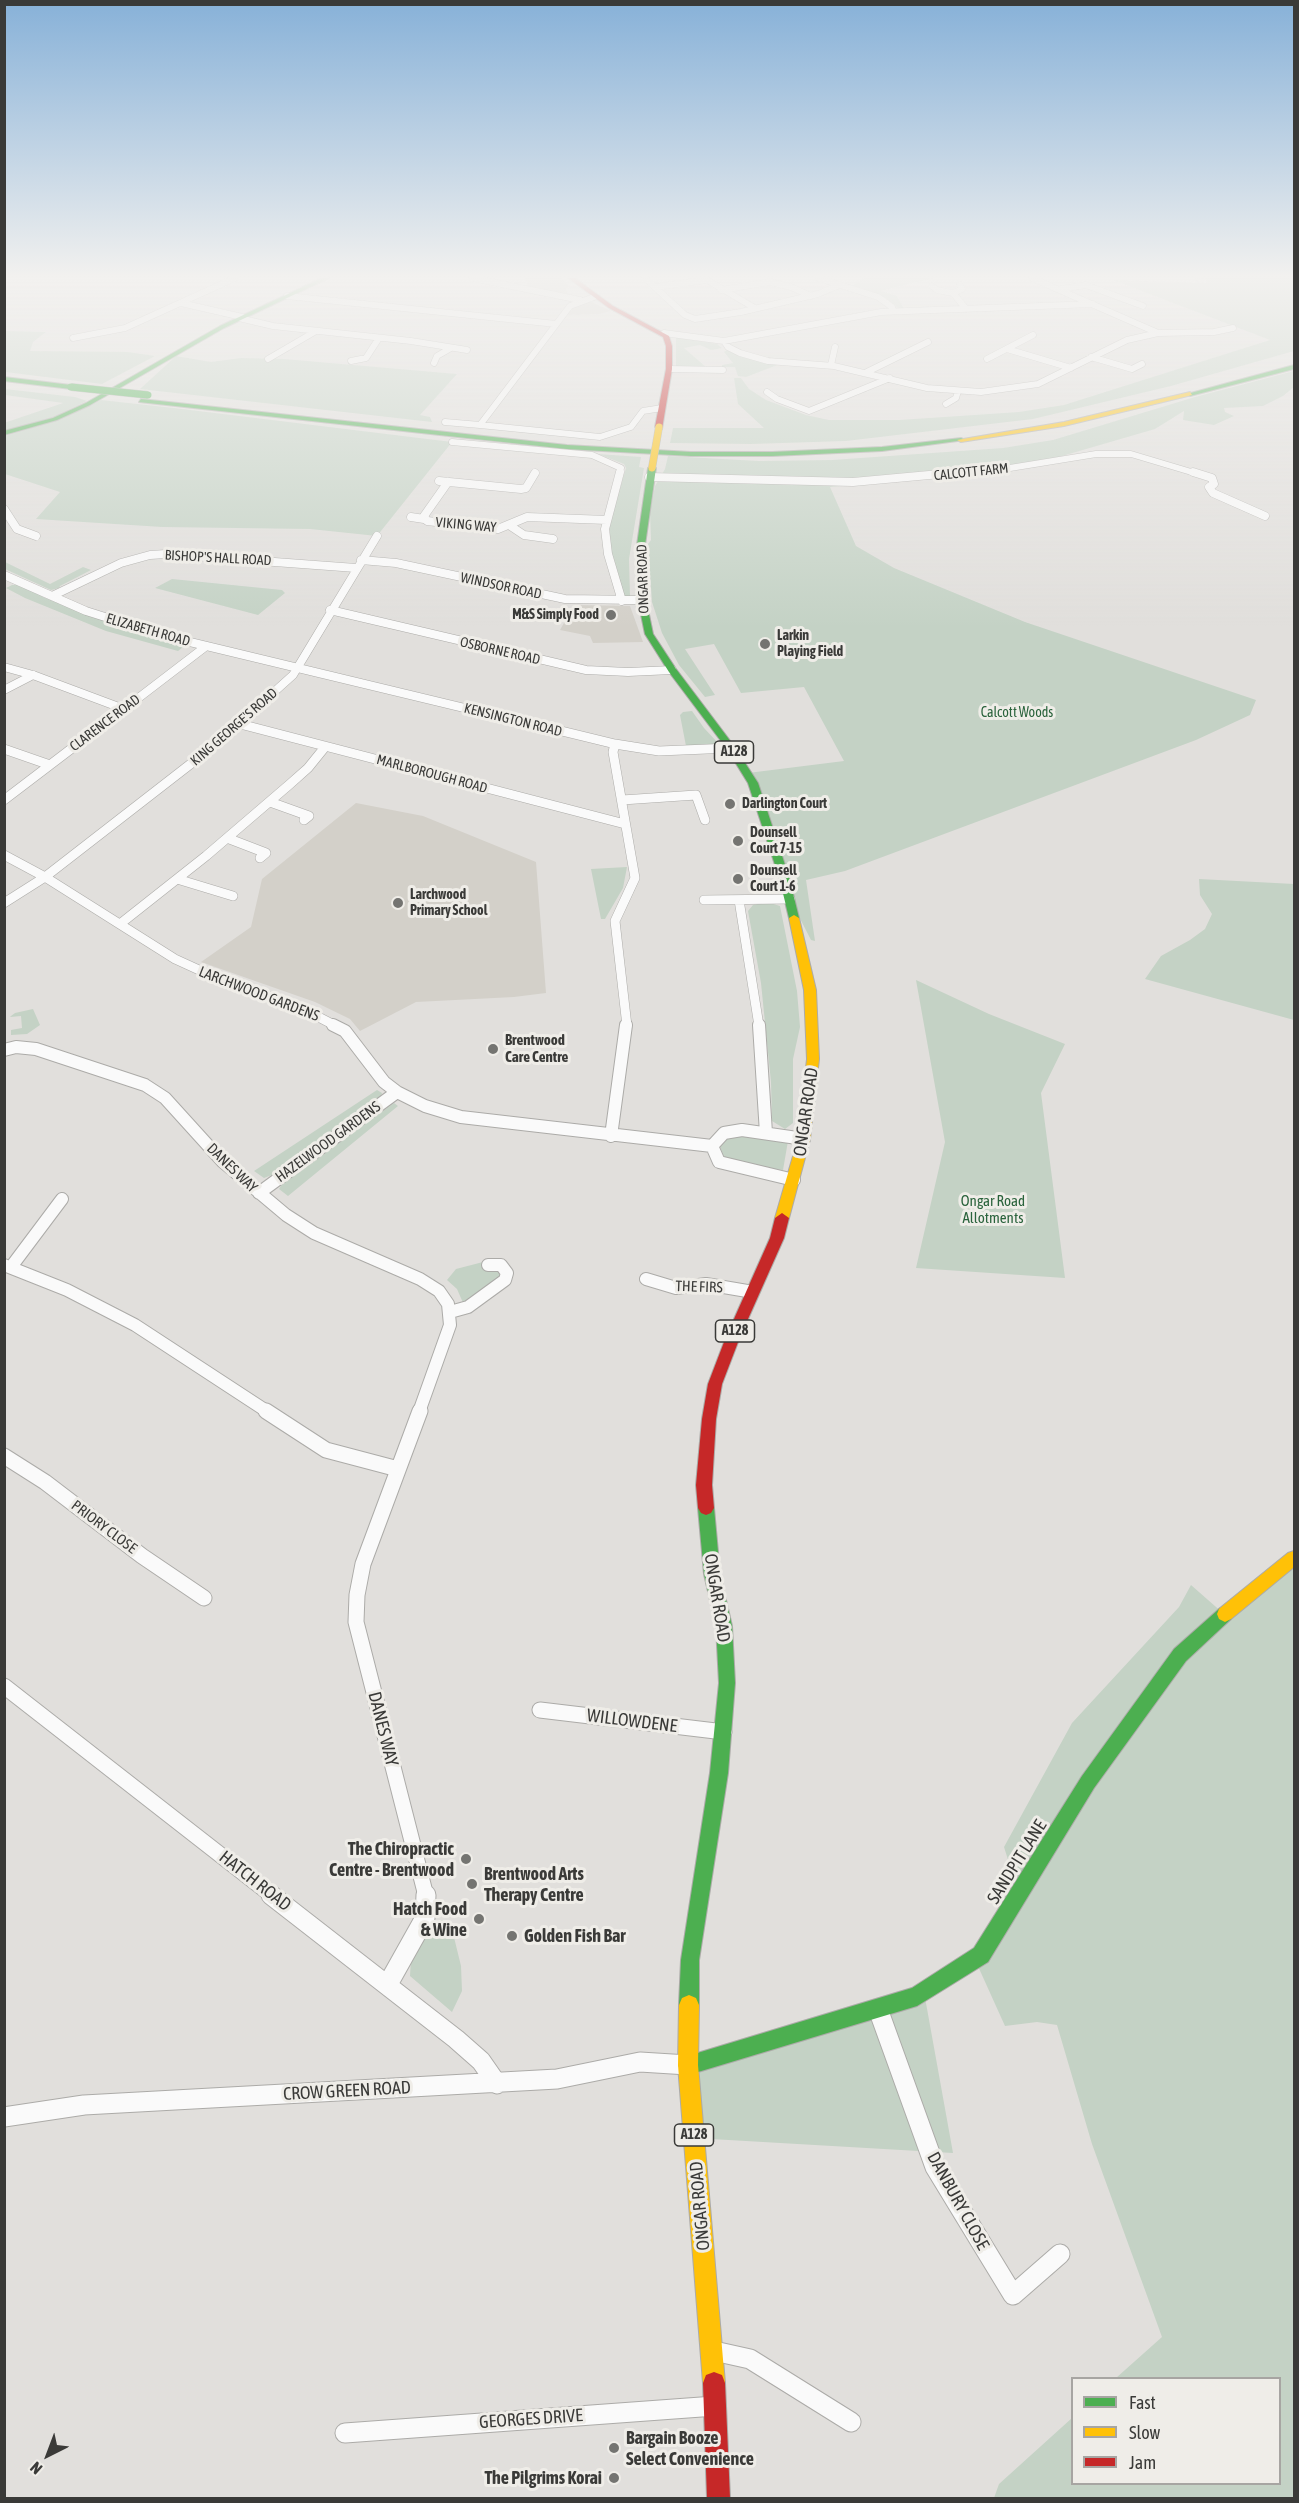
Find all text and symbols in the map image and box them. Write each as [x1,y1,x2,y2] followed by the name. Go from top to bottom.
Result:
[933,460,1009,484] street label: CALCOTT FARM
[435,514,497,536] street label: VIKING WAY
[633,544,653,614] street label: ONGAR ROAD
[164,547,272,569] street label: BISHOP'S HALL ROAD
[459,569,543,603] street label: WINDSOR ROAD
[512,607,599,623] place label: M&S Simply Food
[604,608,618,622] marker: M&S Simply Food
[104,610,192,650] street label: ELIZABETH ROAD
[777,628,843,660] place label: Larkin Playing Field
[458,634,542,668] street label: OSBORNE ROAD
[758,637,772,651] marker: Larkin Playing Field
[187,685,281,769] street label: KING GEORGE'S ROAD
[67,691,143,755] street label: CLARENCE ROAD
[462,700,564,740] street label: KENSINGTON ROAD
[981,705,1053,721] park label: Calcott Woods
[714,741,754,763] road number: A128
[375,751,489,797] street label: MARLBOROUGH ROAD
[742,796,827,812] place label: Darlington Court
[723,797,737,811] marker: Darlington Court
[750,825,802,858] place label: Dounsell Court 7-15
[731,834,745,848] marker: Dounsell Court 7-15
[750,863,797,896] place label: Dounsell Court 1-6
[731,872,745,886] marker: Dounsell Court 1-6
[410,887,487,920] place label: Larchwood Primary School
[391,896,405,910] marker: Larchwood Primary School
[196,963,322,1025] street label: LARCHWOOD GARDENS
[505,1031,568,1066] place label: Brentwood Care Centre
[486,1042,500,1056] marker: Brentwood Care Centre
[789,1066,823,1158] street label: ONGAR ROAD
[272,1098,384,1186] street label: HAZELWOOD GARDENS
[203,1140,261,1196] street label: DANES WAY
[961,1192,1025,1227] park label: Ongar Road Allotments
[675,1277,723,1297] street label: THE FIRS
[716,1320,754,1342] road number: A128
[68,1497,140,1557] street label: PRIORY CLOSE
[699,1552,735,1644] street label: ONGAR ROAD
[363,1690,403,1768] street label: DANES WAY
[586,1705,678,1737] street label: WILLOWDENE
[983,1816,1051,1908] street label: SANDPIT LANE
[329,1838,454,1880] place label: The Chiropractic Centre - Brentwood
[215,1846,295,1916] street label: HATCH ROAD
[459,1852,473,1866] marker: The Chiropractic Centre - Brentwood
[484,1863,584,1906] place label: Brentwood Arts Therapy Centre
[465,1877,479,1891] marker: Brentwood Arts Therapy Centre
[393,1898,467,1940] place label: Hatch Food & Wine
[472,1912,486,1926] marker: Hatch Food & Wine
[524,1925,626,1947] place label: Golden Fish Bar
[505,1929,519,1943] marker: Golden Fish Bar
[283,2077,411,2105] street label: CROW GREEN ROAD
[674,2124,714,2146] road number: A128
[922,2148,994,2254] street label: DANBURY CLOSE
[685,2161,715,2251] street label: ONGAR ROAD
[1071,2377,1281,2485] legend
[1129,2392,1156,2413] text: Fast
[478,2405,584,2433] street label: GEORGES DRIVE
[1129,2422,1160,2443] text: Slow
[18,2425,78,2485] north arrow
[626,2427,754,2470] place label: Bargain Booze Select Convenience
[607,2441,621,2455] marker: Bargain Booze Select Convenience
[1129,2452,1156,2473] text: Jam
[26,2459,45,2478] text: N
[484,2467,602,2489] place label: The Pilgrims Korai
[607,2471,621,2485] marker: The Pilgrims Korai

